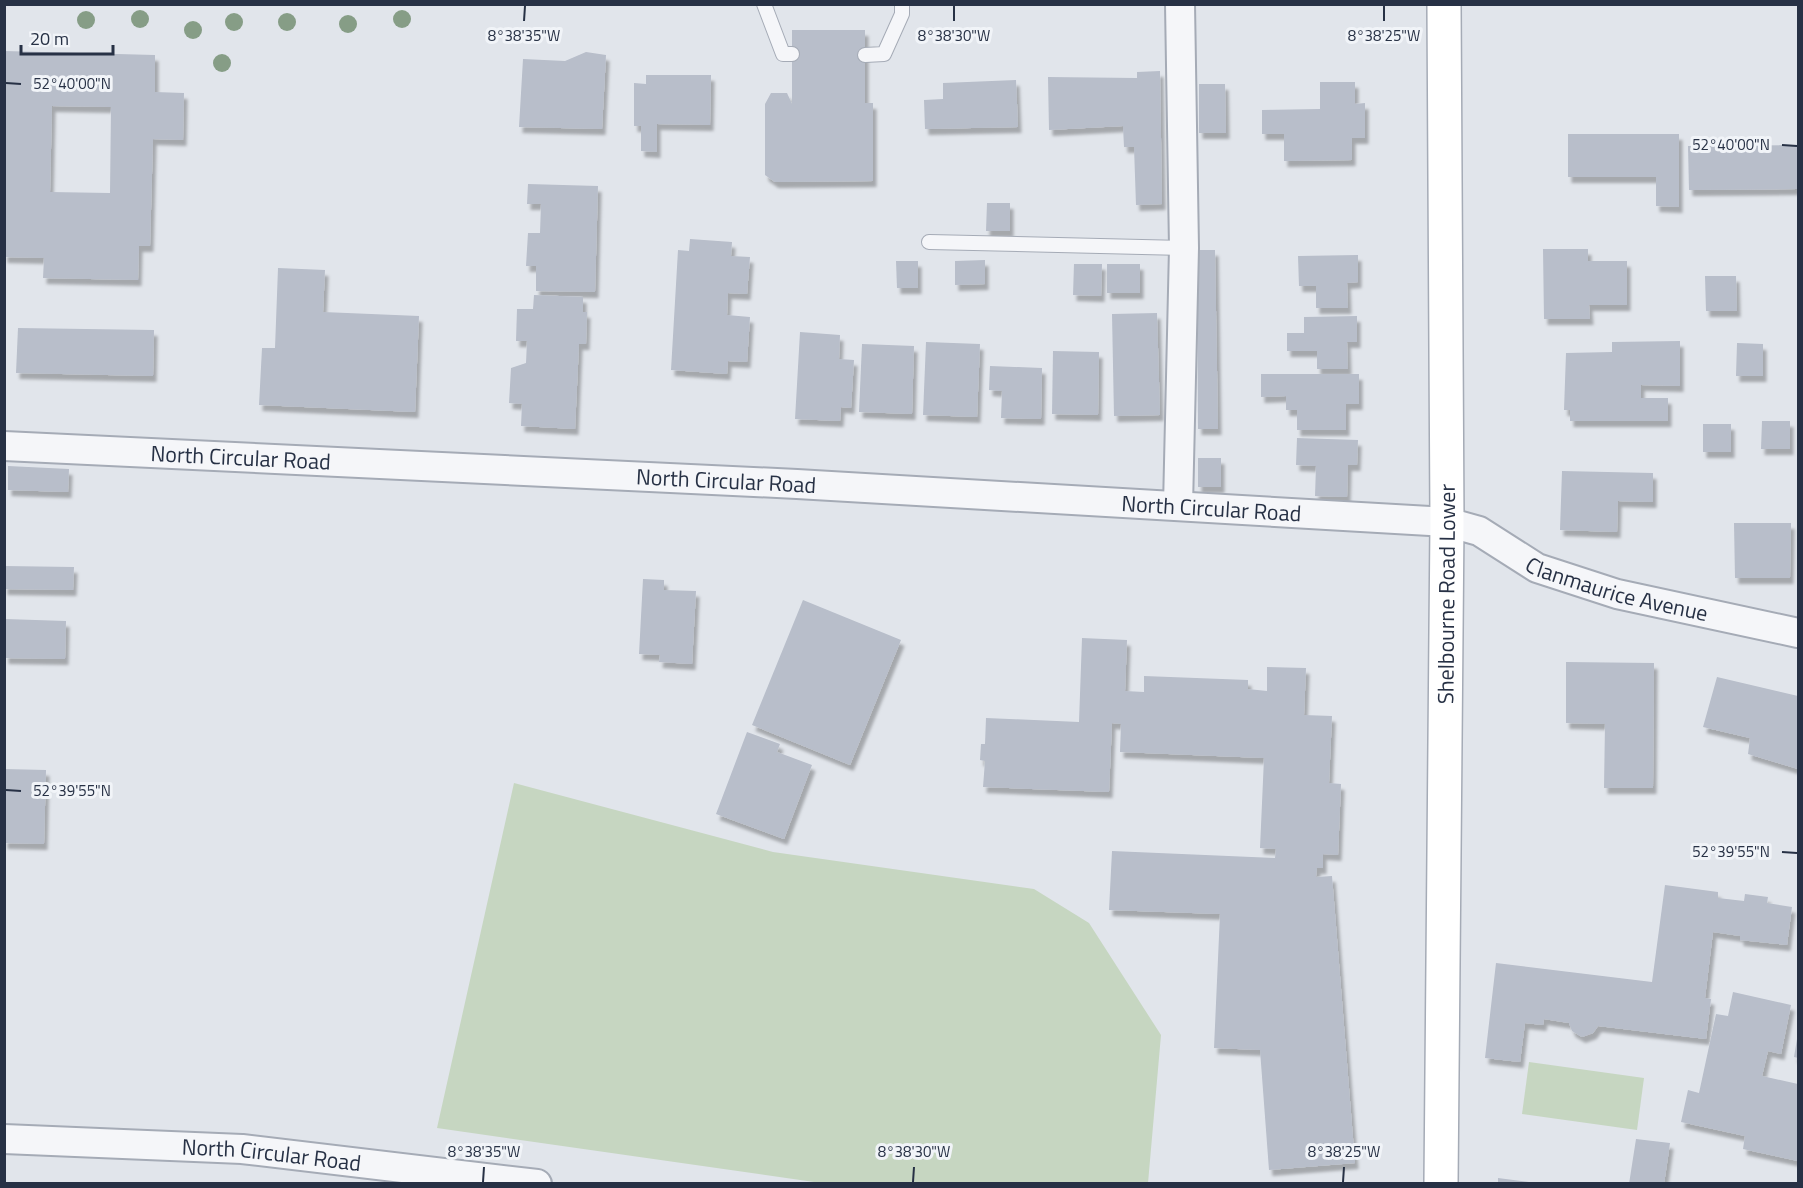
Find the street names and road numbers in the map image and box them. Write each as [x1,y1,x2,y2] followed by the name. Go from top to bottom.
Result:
[150,436,332,479] street label: North Circular Road
[635,459,817,502] street label: North Circular Road
[1428,483,1464,704] street label: Shelbourne Road Lower
[1120,486,1302,530] street label: North Circular Road
[1519,548,1711,630] street label: Clanmaurice Avenue
[181,1129,363,1180] street label: North Circular Road

